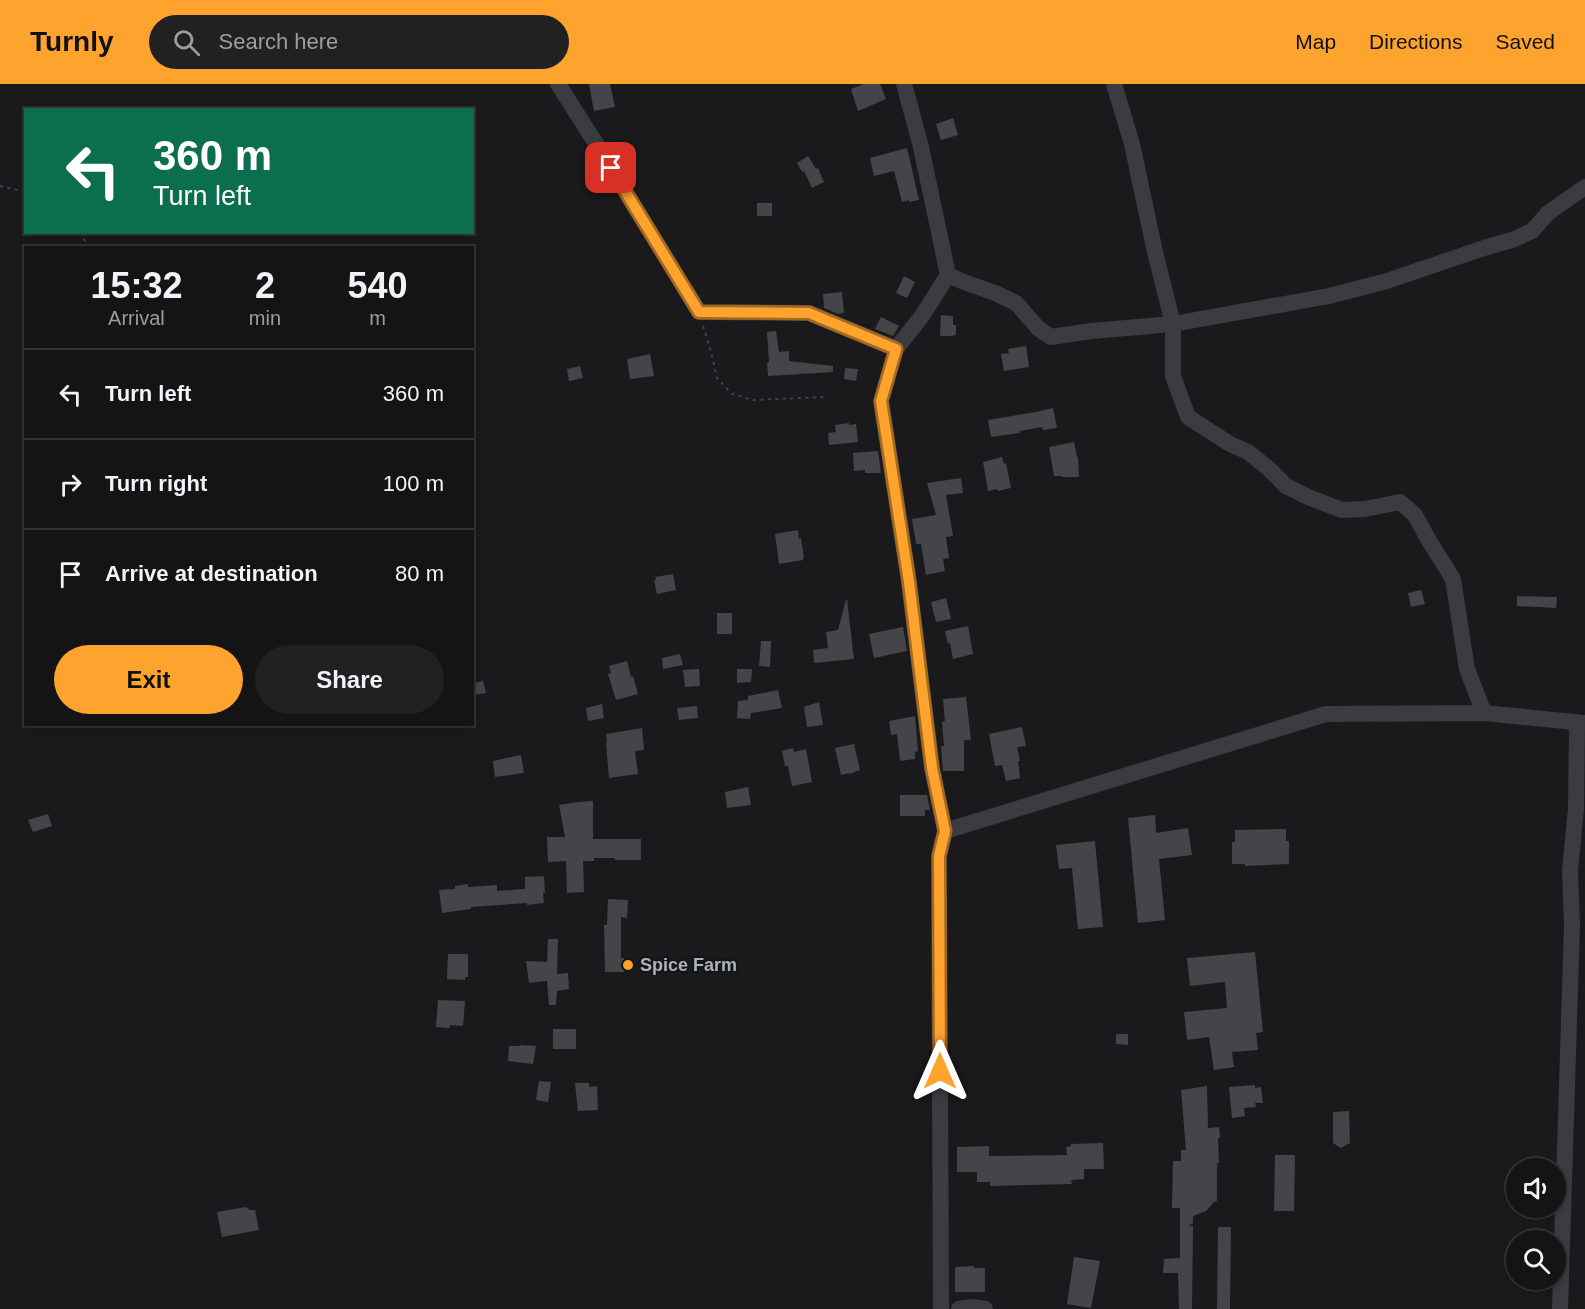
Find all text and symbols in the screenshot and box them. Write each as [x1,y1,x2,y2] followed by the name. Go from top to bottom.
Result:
[149,15,569,69] search box
[30,26,113,57] text: Turnly
[170,26,203,59] icon: search
[218,29,338,54] text: Search here
[1295,30,1336,53] text: Map
[1369,30,1462,53] text: Directions
[1495,30,1555,53] text: Saved
[54,132,132,210] icon: left
[153,132,272,179] text: 360 m
[585,142,636,193] pin
[594,151,627,184] icon: arrive
[153,181,251,211] text: Turn left
[90,265,182,306] text: 15:32
[255,265,275,306] text: 2
[347,265,408,306] text: 540
[108,307,165,329] text: Arrival
[249,307,281,329] text: min
[369,307,386,329] text: m
[54,378,87,411] icon: left
[105,381,191,406] text: Turn left
[383,381,444,406] text: 360 m
[54,468,87,501] icon: right
[105,471,207,496] text: Turn right
[383,471,444,496] text: 100 m
[54,558,87,591] icon: arrive
[105,561,318,586] text: Arrive at destination
[395,561,444,586] text: 80 m
[54,645,243,714] button: Exit
[255,645,444,714] button: Share
[640,955,737,975] place label: Spice Farm
[621,958,635,972] marker: Spice Farm
[908,1039,972,1103] position arrow
[1506,1158,1566,1290] map controls
[1506,1158,1566,1218] button: sound
[1506,1230,1566,1290] button: search

